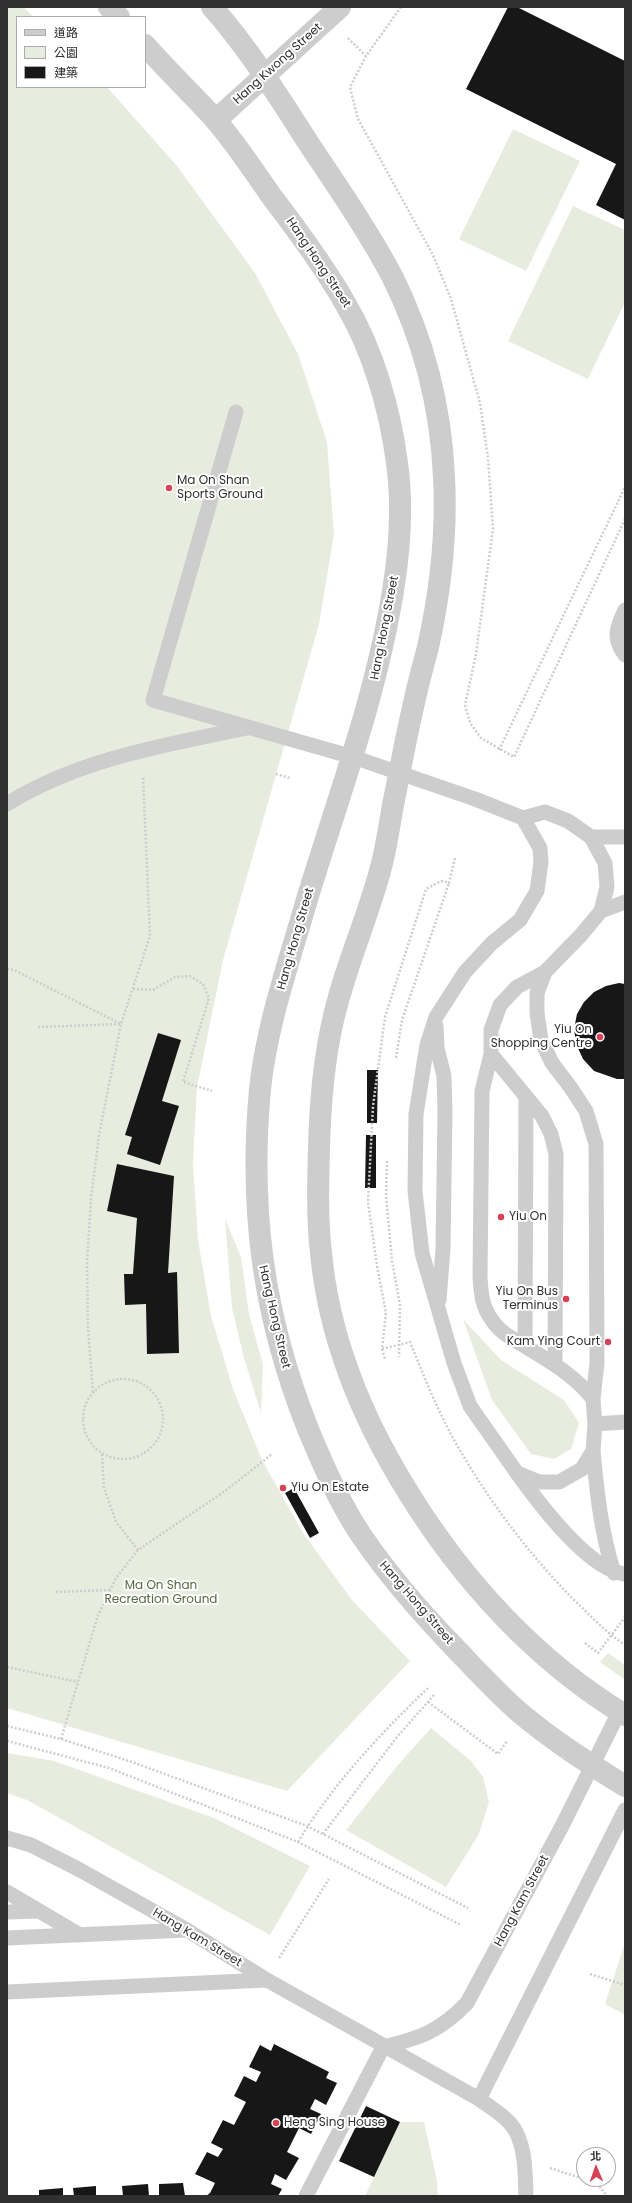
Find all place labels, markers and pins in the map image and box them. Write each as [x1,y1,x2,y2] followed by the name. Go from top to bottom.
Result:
[177,474,263,502] place label: Ma On Shan Sports Ground
[164,483,174,493] marker: Ma On Shan Sports Ground
[491,1023,592,1051] place label: Yiu On Shopping Centre
[595,1032,605,1042] marker: Yiu On Shopping Centre
[509,1210,547,1224] place label: Yiu On
[496,1212,506,1222] marker: Yiu On
[496,1285,558,1313] place label: Yiu On Bus Terminus
[561,1294,571,1304] marker: Yiu On Bus Terminus
[507,1335,600,1349] place label: Kam Ying Court
[603,1337,613,1347] marker: Kam Ying Court
[291,1481,369,1495] place label: Yiu On Estate
[278,1483,288,1493] marker: Yiu On Estate
[284,2116,385,2130] place label: Heng Sing House
[271,2118,281,2128] marker: Heng Sing House

